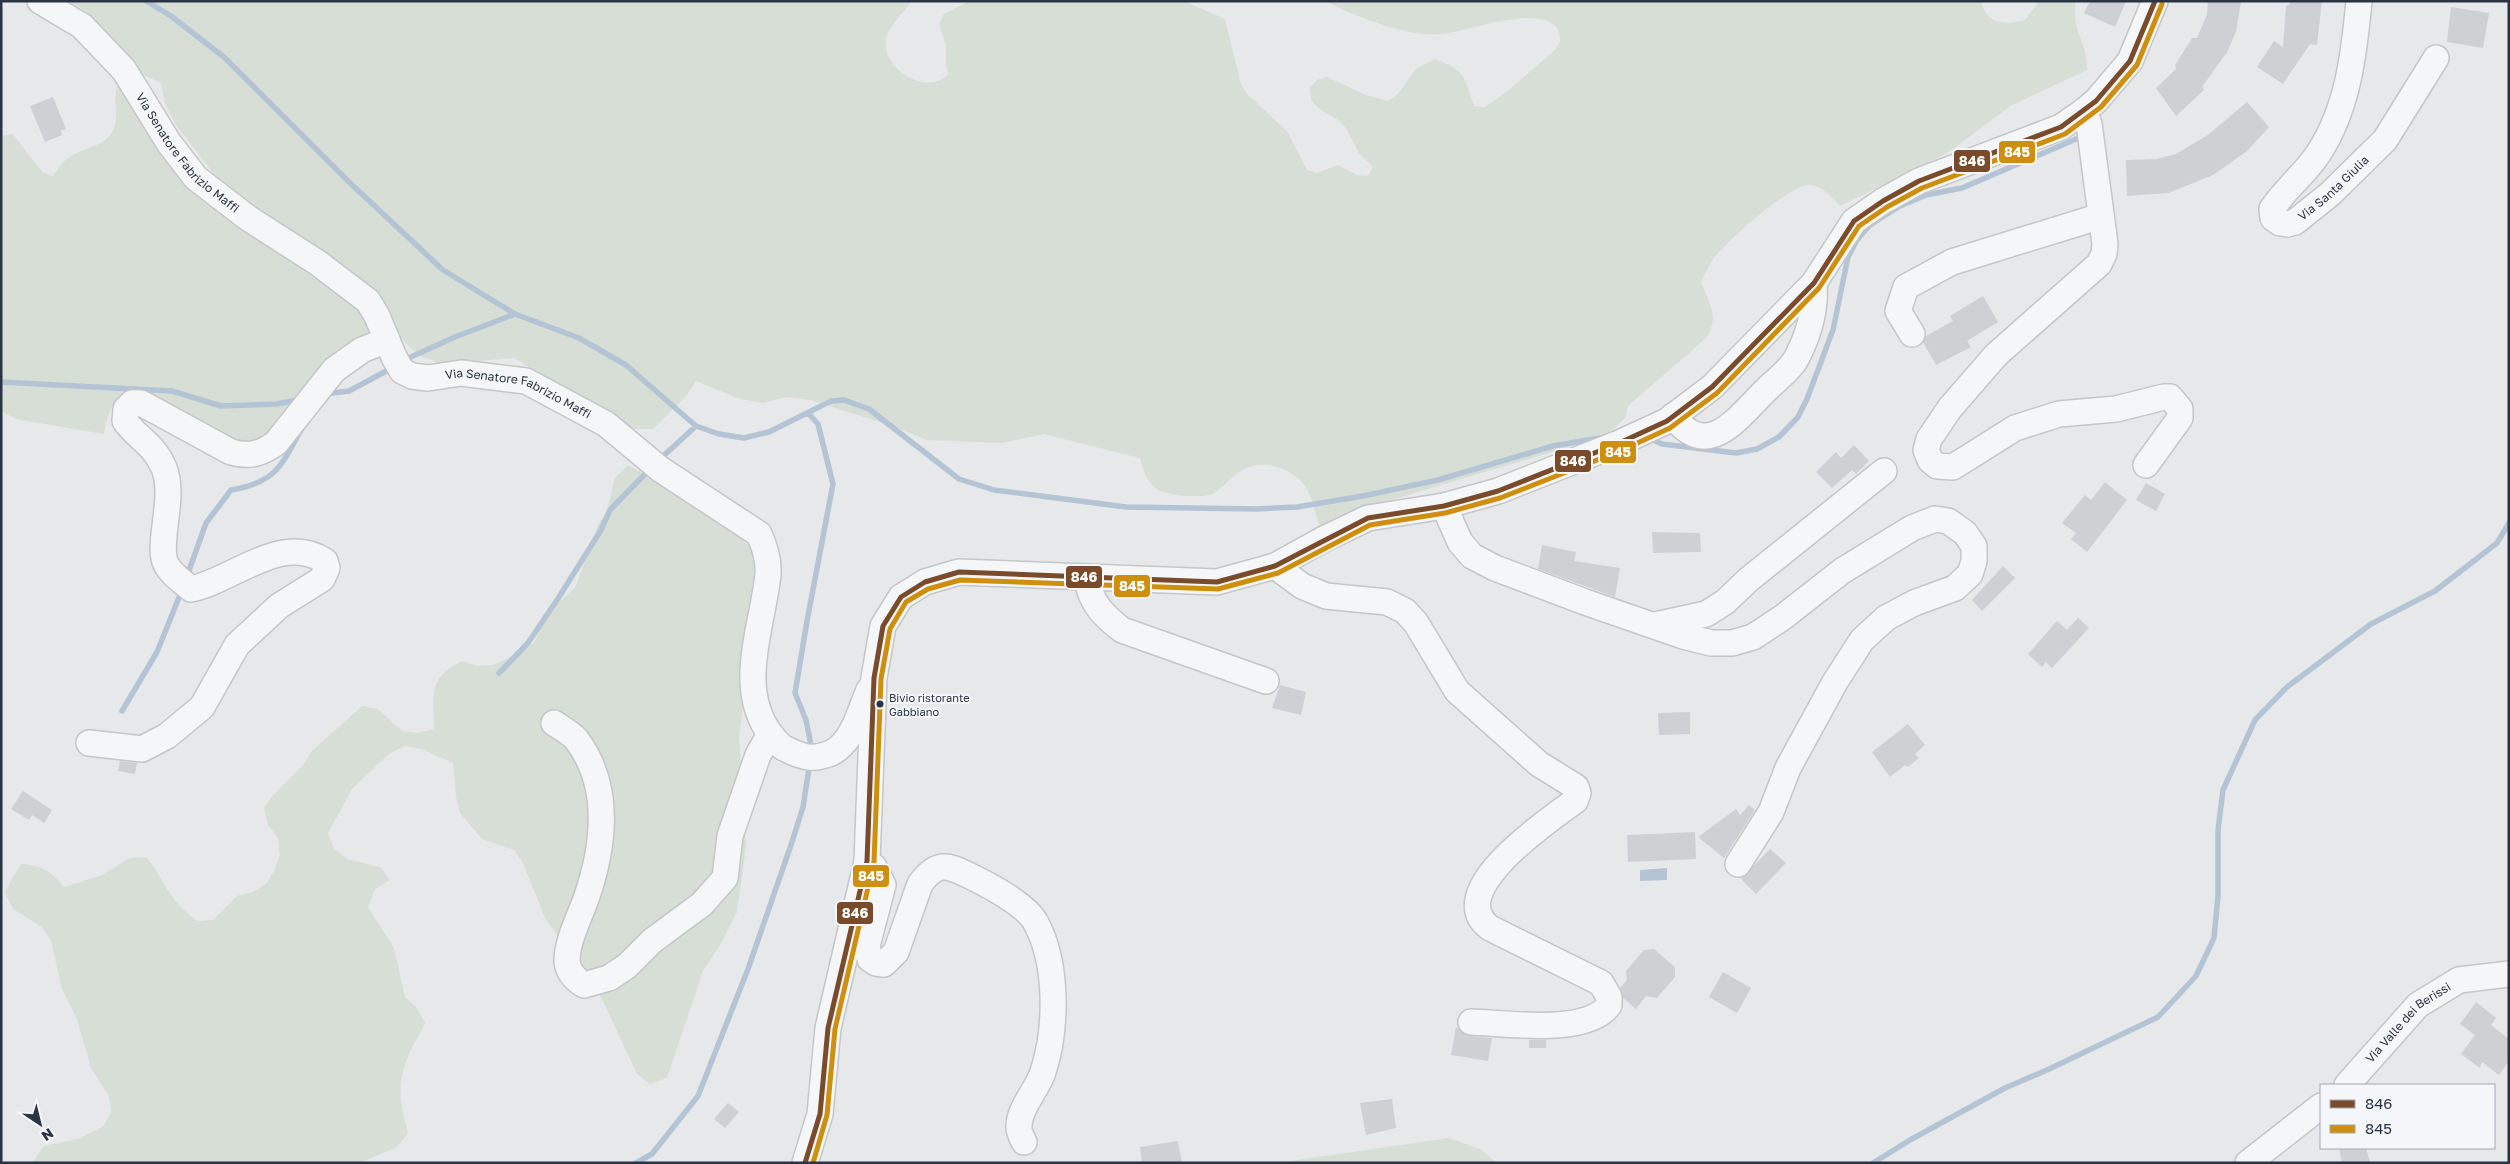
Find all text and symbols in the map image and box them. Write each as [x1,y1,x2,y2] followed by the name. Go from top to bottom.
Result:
[133,90,242,215] street label: Via Senatore Fabrizio Maffi
[1998,140,2036,164] line badge: 845
[2004,143,2031,160] text: 845
[1953,149,1991,173] line badge: 846
[1959,152,1985,169] text: 846
[2295,152,2372,224] street label: Via Santa Giulia
[444,365,594,422] street label: Via Senatore Fabrizio Maffi
[1599,440,1637,464] line badge: 845
[1605,443,1632,460] text: 845
[1554,449,1592,473] line badge: 846
[1560,452,1586,469] text: 846
[1065,565,1103,589] line badge: 846
[1071,568,1097,585] text: 846
[1113,574,1151,598] line badge: 845
[1119,577,1146,594] text: 845
[889,691,970,718] place label: Bivio ristorante Gabbiano
[875,699,885,709] marker: Bivio ristorante Gabbiano
[852,864,890,888] line badge: 845
[858,867,885,884] text: 845
[836,901,874,925] line badge: 846
[842,904,868,921] text: 846
[2362,979,2453,1066] street label: Via Valle dei Berissi
[2320,1084,2495,1149] legend
[2365,1094,2392,1112] text: 846
[15,1099,65,1149] north arrow
[2365,1119,2392,1137] text: 845
[39,1125,57,1145] text: N

